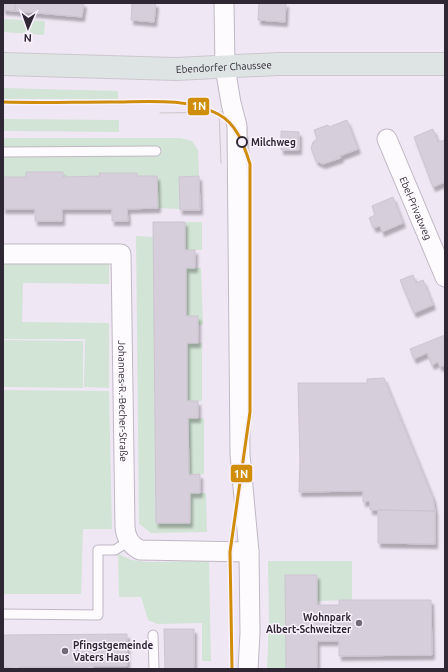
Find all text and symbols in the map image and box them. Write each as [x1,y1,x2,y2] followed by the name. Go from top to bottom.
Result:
[8,8,48,48] north arrow
[23,32,32,44] text: N
[176,59,272,75] street label: Ebendorfer Chaussee
[187,97,210,116] line badge: 1N
[192,100,206,112] text: 1N
[236,136,248,148] marker: Milchweg
[251,137,296,148] place label: Milchweg
[398,175,434,241] street label: Ebel-Privatweg
[117,340,130,462] street label: Johannes-R.-Becher-Straße
[230,464,253,483] line badge: 1N
[234,468,248,480] text: 1N
[266,612,352,635] place label: Wohnpark Albert-Schweitzer
[354,618,364,628] marker: Wohnpark Albert-Schweitzer
[73,640,153,663] place label: Pfingstgemeinde Vaters Haus
[60,646,70,656] marker: Pfingstgemeinde Vaters Haus

